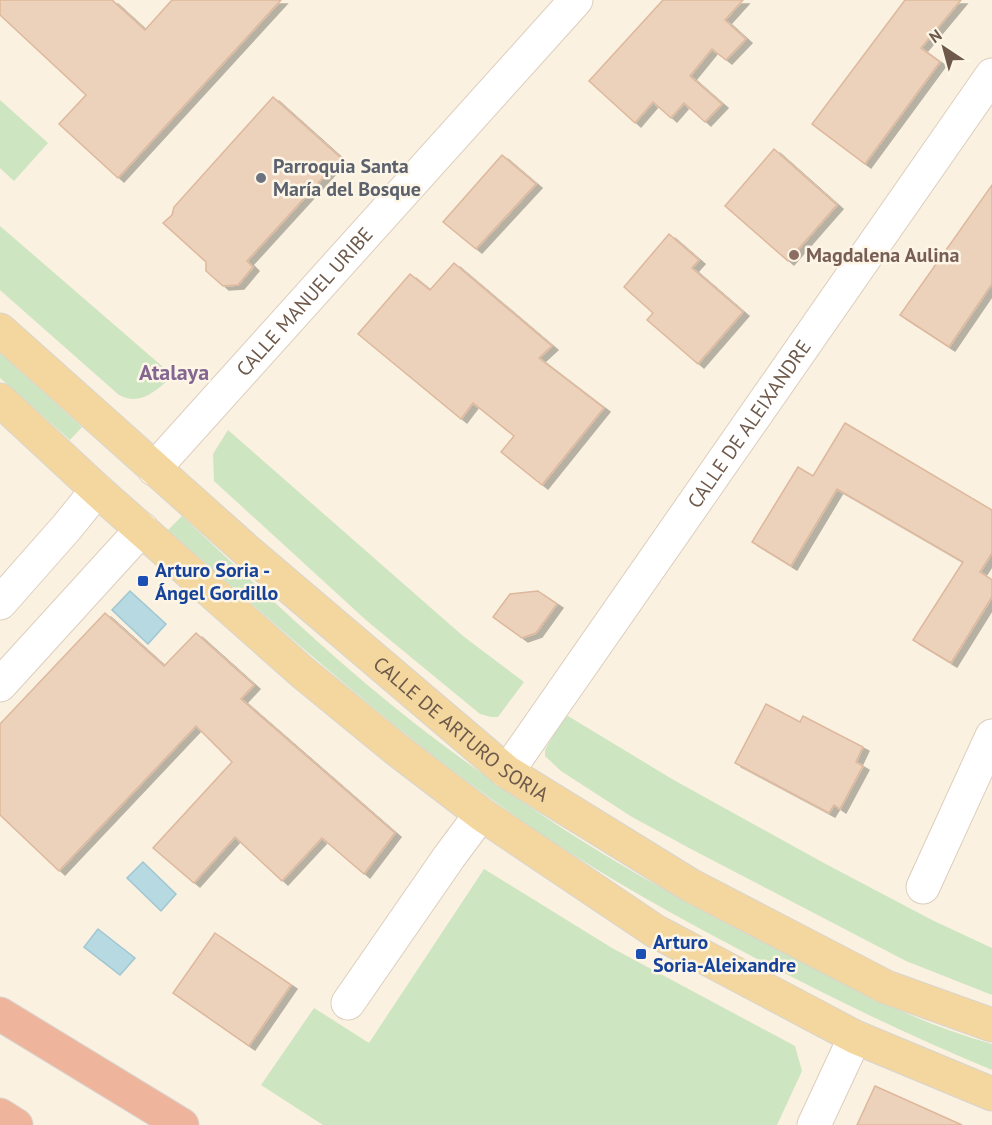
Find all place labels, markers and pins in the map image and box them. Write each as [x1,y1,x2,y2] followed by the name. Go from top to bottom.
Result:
[273,153,421,202] place label: Parroquia Santa María del Bosque
[254,171,268,185] marker: Parroquia Santa María del Bosque
[806,242,959,268] place label: Magdalena Aulina
[787,248,801,262] marker: Magdalena Aulina
[155,557,278,606] place label: Arturo Soria - Ángel Gordillo
[136,574,150,588] marker: Arturo Soria - Ángel Gordillo
[653,929,796,978] place label: Arturo Soria-Aleixandre
[634,947,648,961] marker: Arturo Soria-Aleixandre

